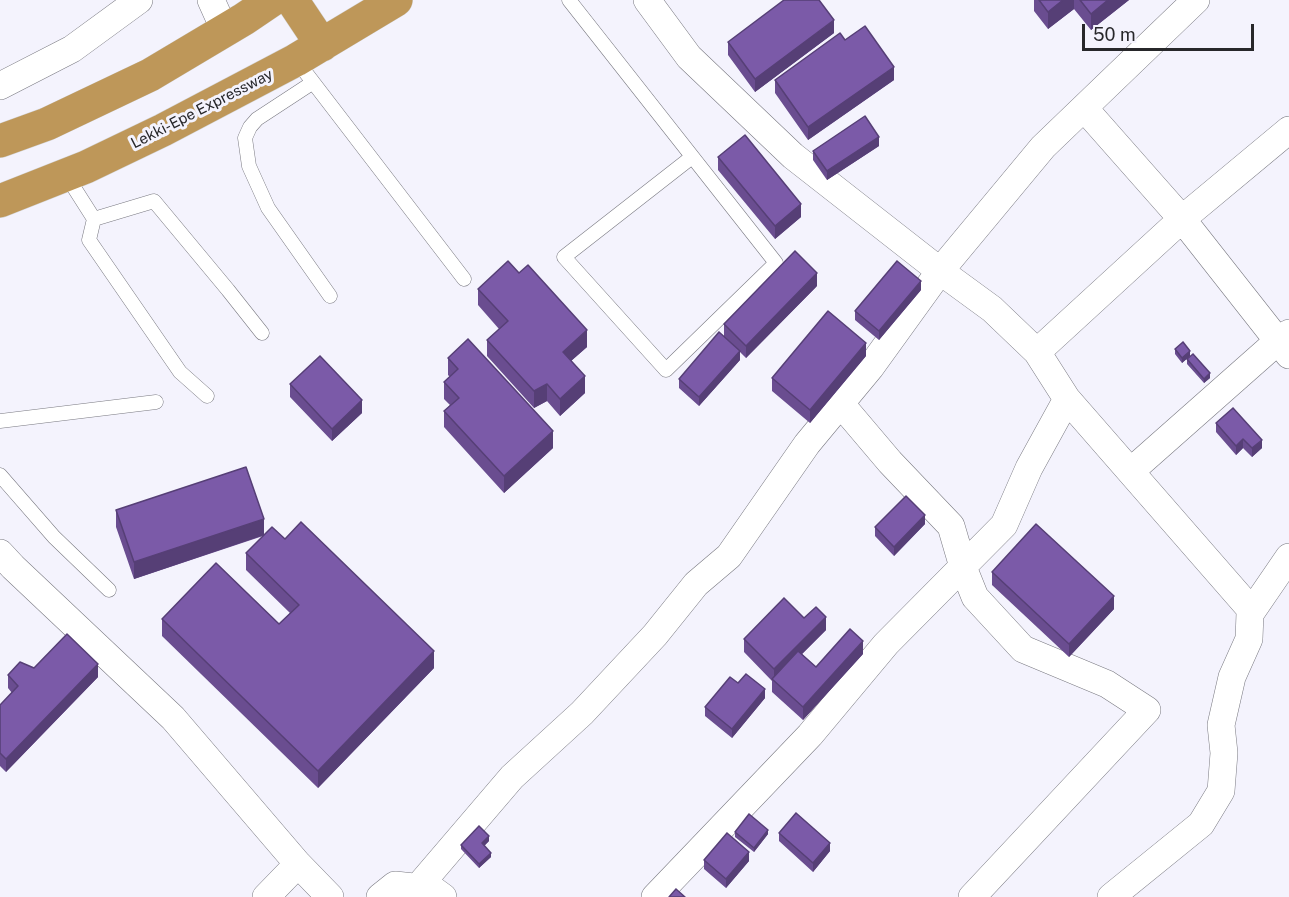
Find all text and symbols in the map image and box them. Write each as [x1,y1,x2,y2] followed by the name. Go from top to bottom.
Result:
[1085,12,1258,50] scale bar
[1093,24,1136,45] text: 50 m
[128,65,276,153] street label: Lekki-Epe Expressway

